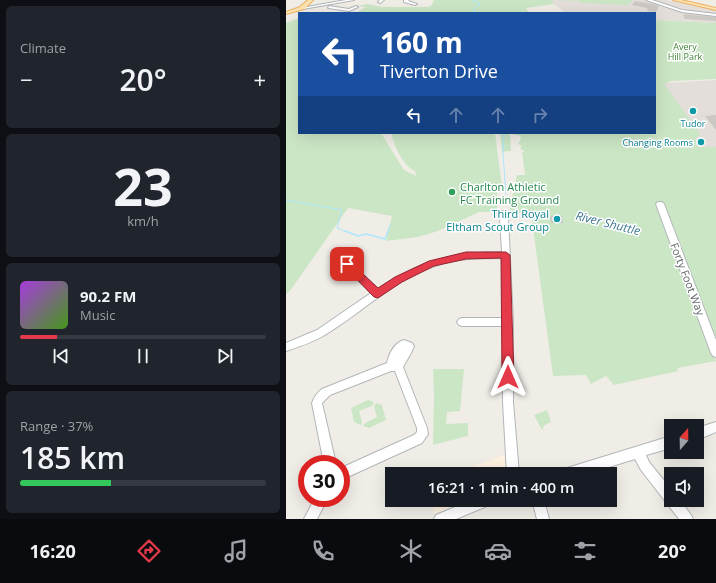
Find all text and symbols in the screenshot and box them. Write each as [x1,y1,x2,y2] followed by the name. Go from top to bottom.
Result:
[380,23,463,61] text: 160 m
[314,28,366,80] icon: left
[20,39,66,57] text: Climate
[668,40,703,63] park label: Avery Hill Park
[119,59,167,100] text: 20°
[380,59,498,83] text: Tiverton Drive
[20,64,33,94] text: −
[253,64,266,94] text: +
[403,104,425,126] icon: left
[445,104,467,126] icon: ahead
[487,104,509,126] icon: ahead
[529,104,551,126] icon: right
[688,106,698,116] marker: Tudor
[680,117,706,130] place label: Tudor
[622,136,693,149] place label: Changing Rooms
[696,137,706,147] marker: Changing Rooms
[113,150,173,221] text: 23
[460,179,559,207] place label: Charlton Athletic FC Training Ground
[447,187,457,197] marker: Charlton Athletic FC Training Ground
[446,206,549,234] place label: Third Royal Eltham Scout Group
[574,207,642,239] water label: River Shuttle
[127,212,159,230] text: km/h
[552,214,562,224] marker: Third Royal Eltham Scout Group
[667,241,709,318] street label: Forty Foot Way
[330,247,364,281] pin
[336,253,358,275] icon: arrive
[80,286,136,306] text: 90.2 FM
[80,306,115,324] text: Music
[50,345,72,367] icon: previous
[132,345,154,367] icon: pause
[214,345,236,367] icon: next
[487,356,529,398] position arrow
[20,417,93,435] text: Range · 37%
[664,419,704,459] north arrow
[664,419,704,507] map controls
[20,437,125,478] text: 185 km
[298,455,350,507] speed limit sign: 30
[664,467,704,507] button: sound
[428,477,574,497] text: 16:21 · 1 min · 400 m
[135,537,163,565] icon: directions
[222,537,250,565] icon: music
[309,537,337,565] icon: phone
[397,537,425,565] icon: climate
[484,537,512,565] icon: car
[571,537,599,565] icon: filters
[30,539,76,563] text: 16:20
[658,539,686,563] text: 20°

